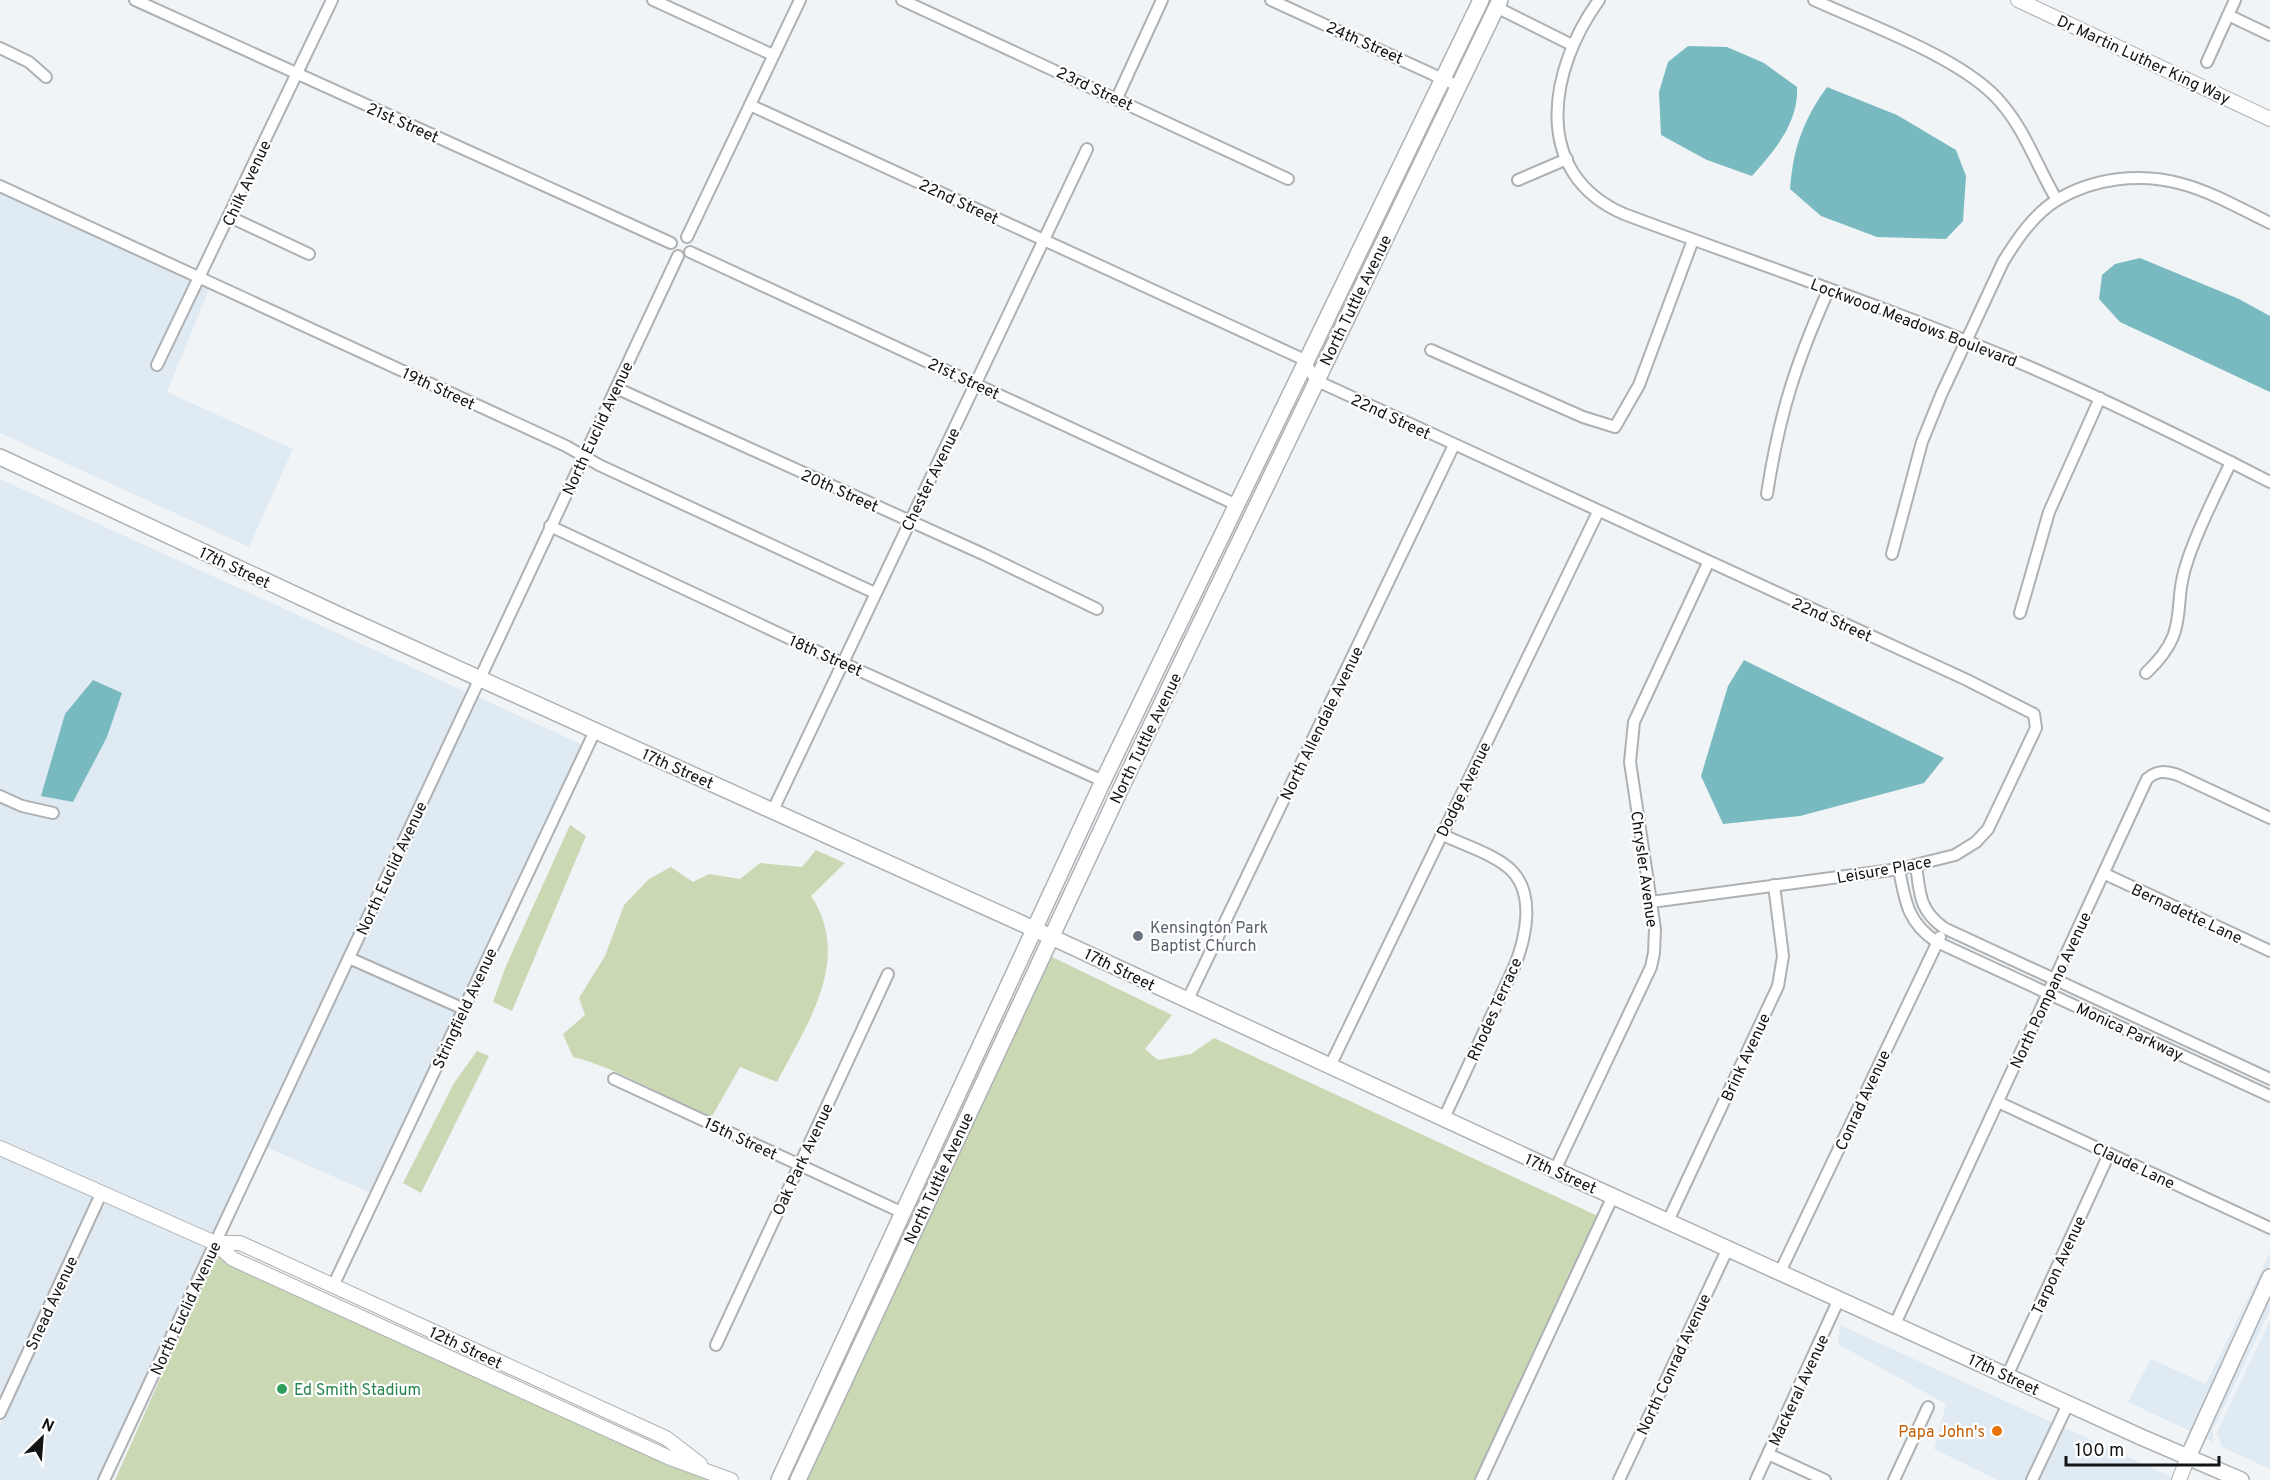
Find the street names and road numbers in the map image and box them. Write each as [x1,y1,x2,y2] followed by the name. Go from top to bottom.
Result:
[2053,12,2233,110] street label: Dr Martin Luther King Way
[1323,18,1406,70] street label: 24th Street
[1053,63,1136,116] street label: 23rd Street
[363,99,441,149] street label: 21st Street
[219,138,276,230] street label: Chilk Avenue
[915,176,1001,230] street label: 22nd Street
[1316,232,1397,370] street label: North Tuttle Avenue
[1807,275,2019,373] street label: Lockwood Meadows Boulevard
[924,355,1002,405] street label: 21st Street
[559,359,639,499] street label: North Euclid Avenue
[399,364,478,415] street label: 19th Street
[1347,391,1433,445] street label: 22nd Street
[898,425,966,535] street label: Chester Avenue
[797,466,881,518] street label: 20th Street
[195,544,273,594] street label: 17th Street
[1788,594,1874,647] street label: 22nd Street
[785,632,865,682] street label: 18th Street
[1277,644,1369,804] street label: North Allendale Avenue
[1106,670,1187,808] street label: North Tuttle Avenue
[1433,739,1496,841] street label: Dodge Avenue
[638,745,716,794] street label: 17th Street
[353,799,433,939] street label: North Euclid Avenue
[1625,810,1661,929] street label: Chrysler Avenue
[1835,853,1933,889] street label: Leisure Place
[2127,880,2245,949] street label: Bernadette Lane
[2007,909,2097,1072] street label: North Pompano Avenue
[429,945,503,1072] street label: Stringfield Avenue
[1080,945,1158,997] street label: 17th Street
[1464,955,1528,1065] street label: Rhodes Terrace
[2072,999,2186,1066] street label: Monica Parkway
[1718,1011,1776,1105] street label: Brink Avenue
[1832,1047,1896,1154] street label: Conrad Avenue
[769,1100,839,1219] street label: Oak Park Avenue
[900,1110,979,1248] street label: North Tuttle Avenue
[700,1114,780,1165] street label: 15th Street
[2089,1139,2178,1195] street label: Claude Lane
[1521,1150,1599,1199] street label: 17th Street
[2028,1213,2091,1318] street label: Tarpon Avenue
[147,1239,227,1379] street label: North Euclid Avenue
[22,1254,83,1354] street label: Snead Avenue
[1633,1291,1716,1439] street label: North Conrad Avenue
[425,1323,505,1374] street label: 12th Street
[1765,1332,1834,1450] street label: Mackeral Avenue
[1964,1351,2042,1401] street label: 17th Street

